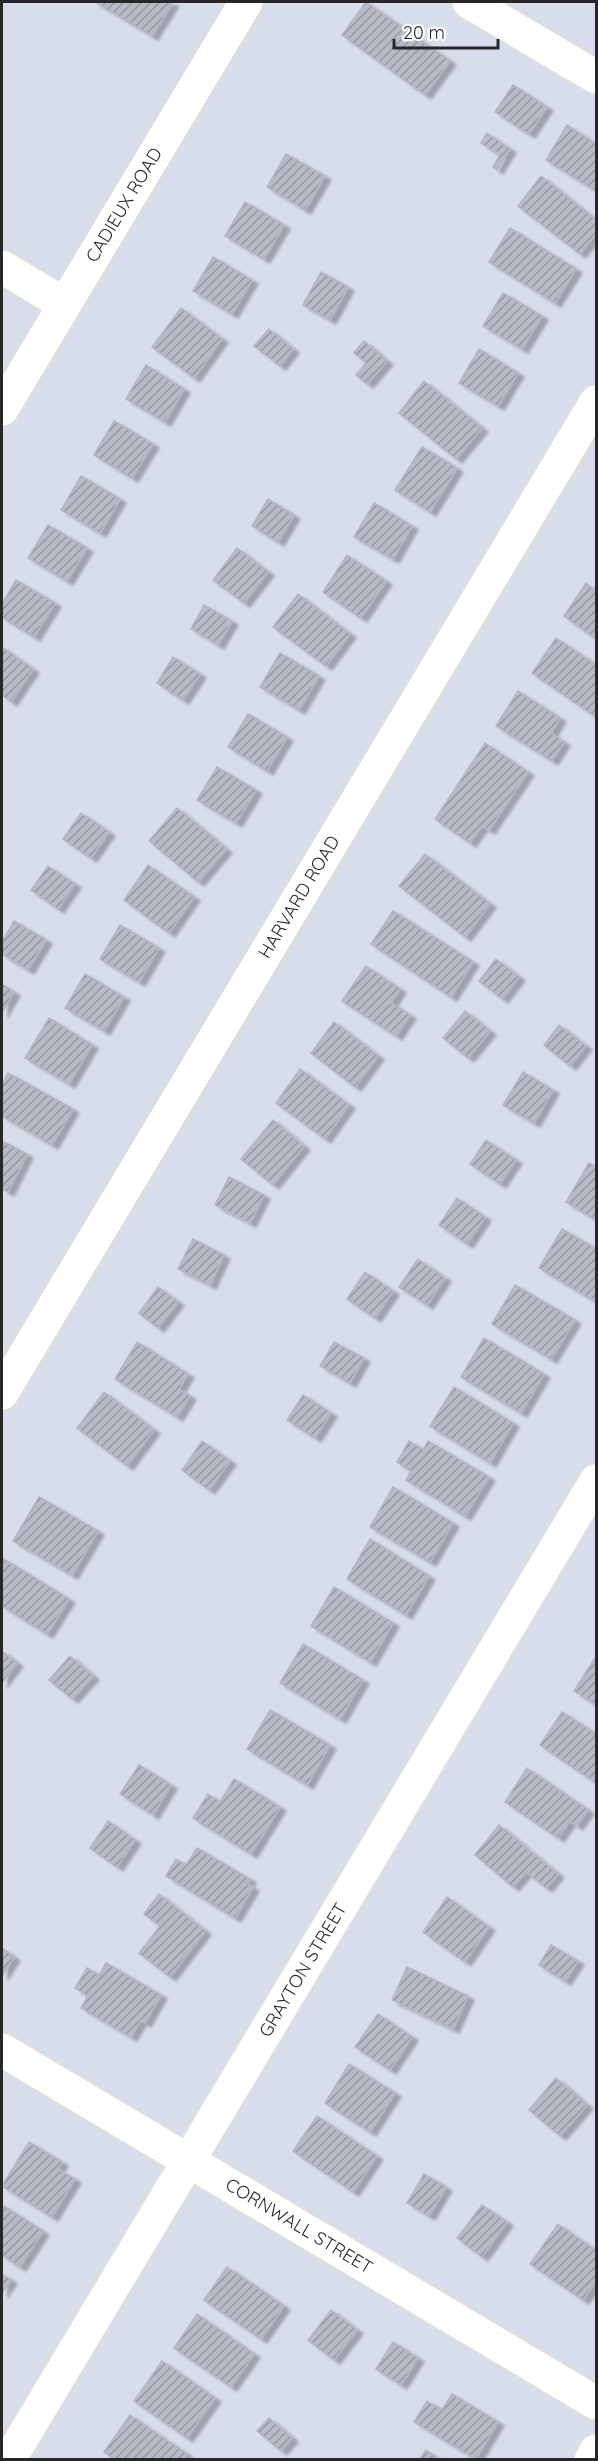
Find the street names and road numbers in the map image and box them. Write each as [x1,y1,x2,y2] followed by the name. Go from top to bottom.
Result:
[80,143,167,266] street label: CADIEUX ROAD
[253,831,344,962] street label: HARVARD ROAD
[253,1898,352,2041] street label: GRAYTON STREET
[221,2173,377,2279] street label: CORNWALL STREET

